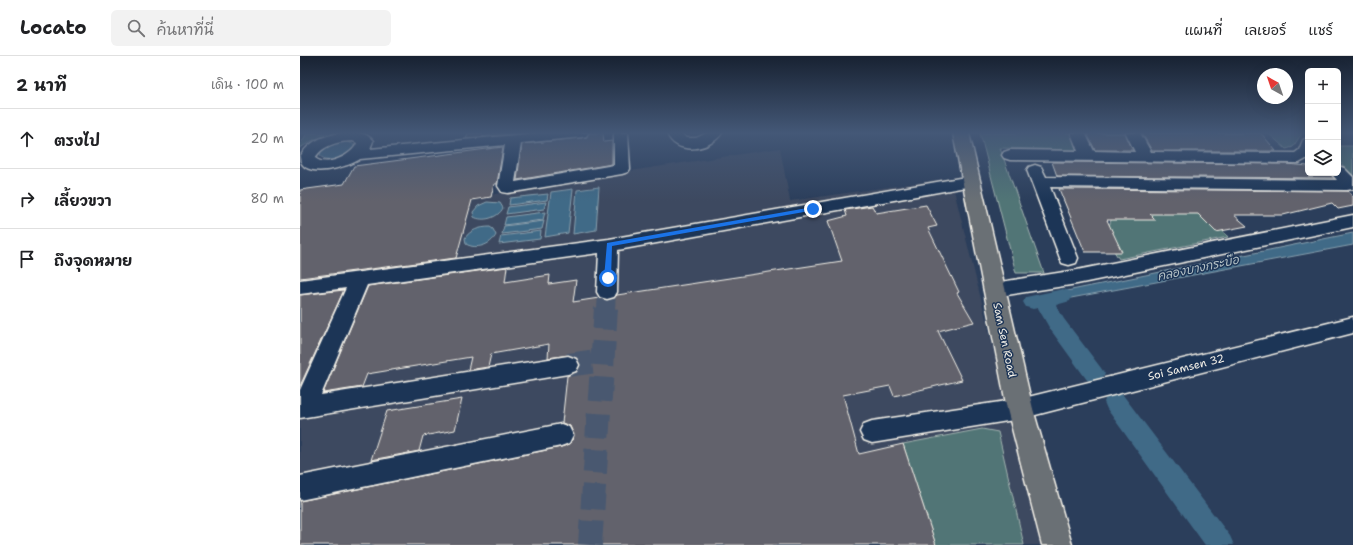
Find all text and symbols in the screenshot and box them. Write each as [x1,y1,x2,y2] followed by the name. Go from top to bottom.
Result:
[111,10,391,46] search box
[20,15,87,40] text: Locato
[125,17,147,39] icon: search
[157,20,214,40] text: ค้นหาที่นี่
[1184,21,1222,39] text: แผนที่
[1244,21,1286,39] text: เลเยอร์
[1308,21,1333,39] text: แชร์
[1257,68,1293,104] north arrow
[1305,68,1341,176] map controls
[1305,68,1341,104] button: +
[16,74,67,96] text: 2 นาที
[211,76,284,93] text: เดิน · 100 m
[1305,104,1341,140] button: −
[16,128,38,150] icon: ahead
[251,130,284,147] text: 20 m
[54,131,100,151] text: ตรงไป
[1305,140,1341,176] button: layers
[16,188,38,210] icon: right
[250,190,284,207] text: 80 m
[54,191,112,211] text: เลี้ยวขวา
[804,200,822,218] route end
[16,248,38,270] icon: arrive
[54,251,132,271] text: ถึงจุดหมาย
[1156,251,1241,284] water label: คลองบางกระบือ
[599,269,617,287] route start
[989,301,1020,379] street label: Sam Sen Road
[1146,351,1226,384] street label: Soi Samsen 32

